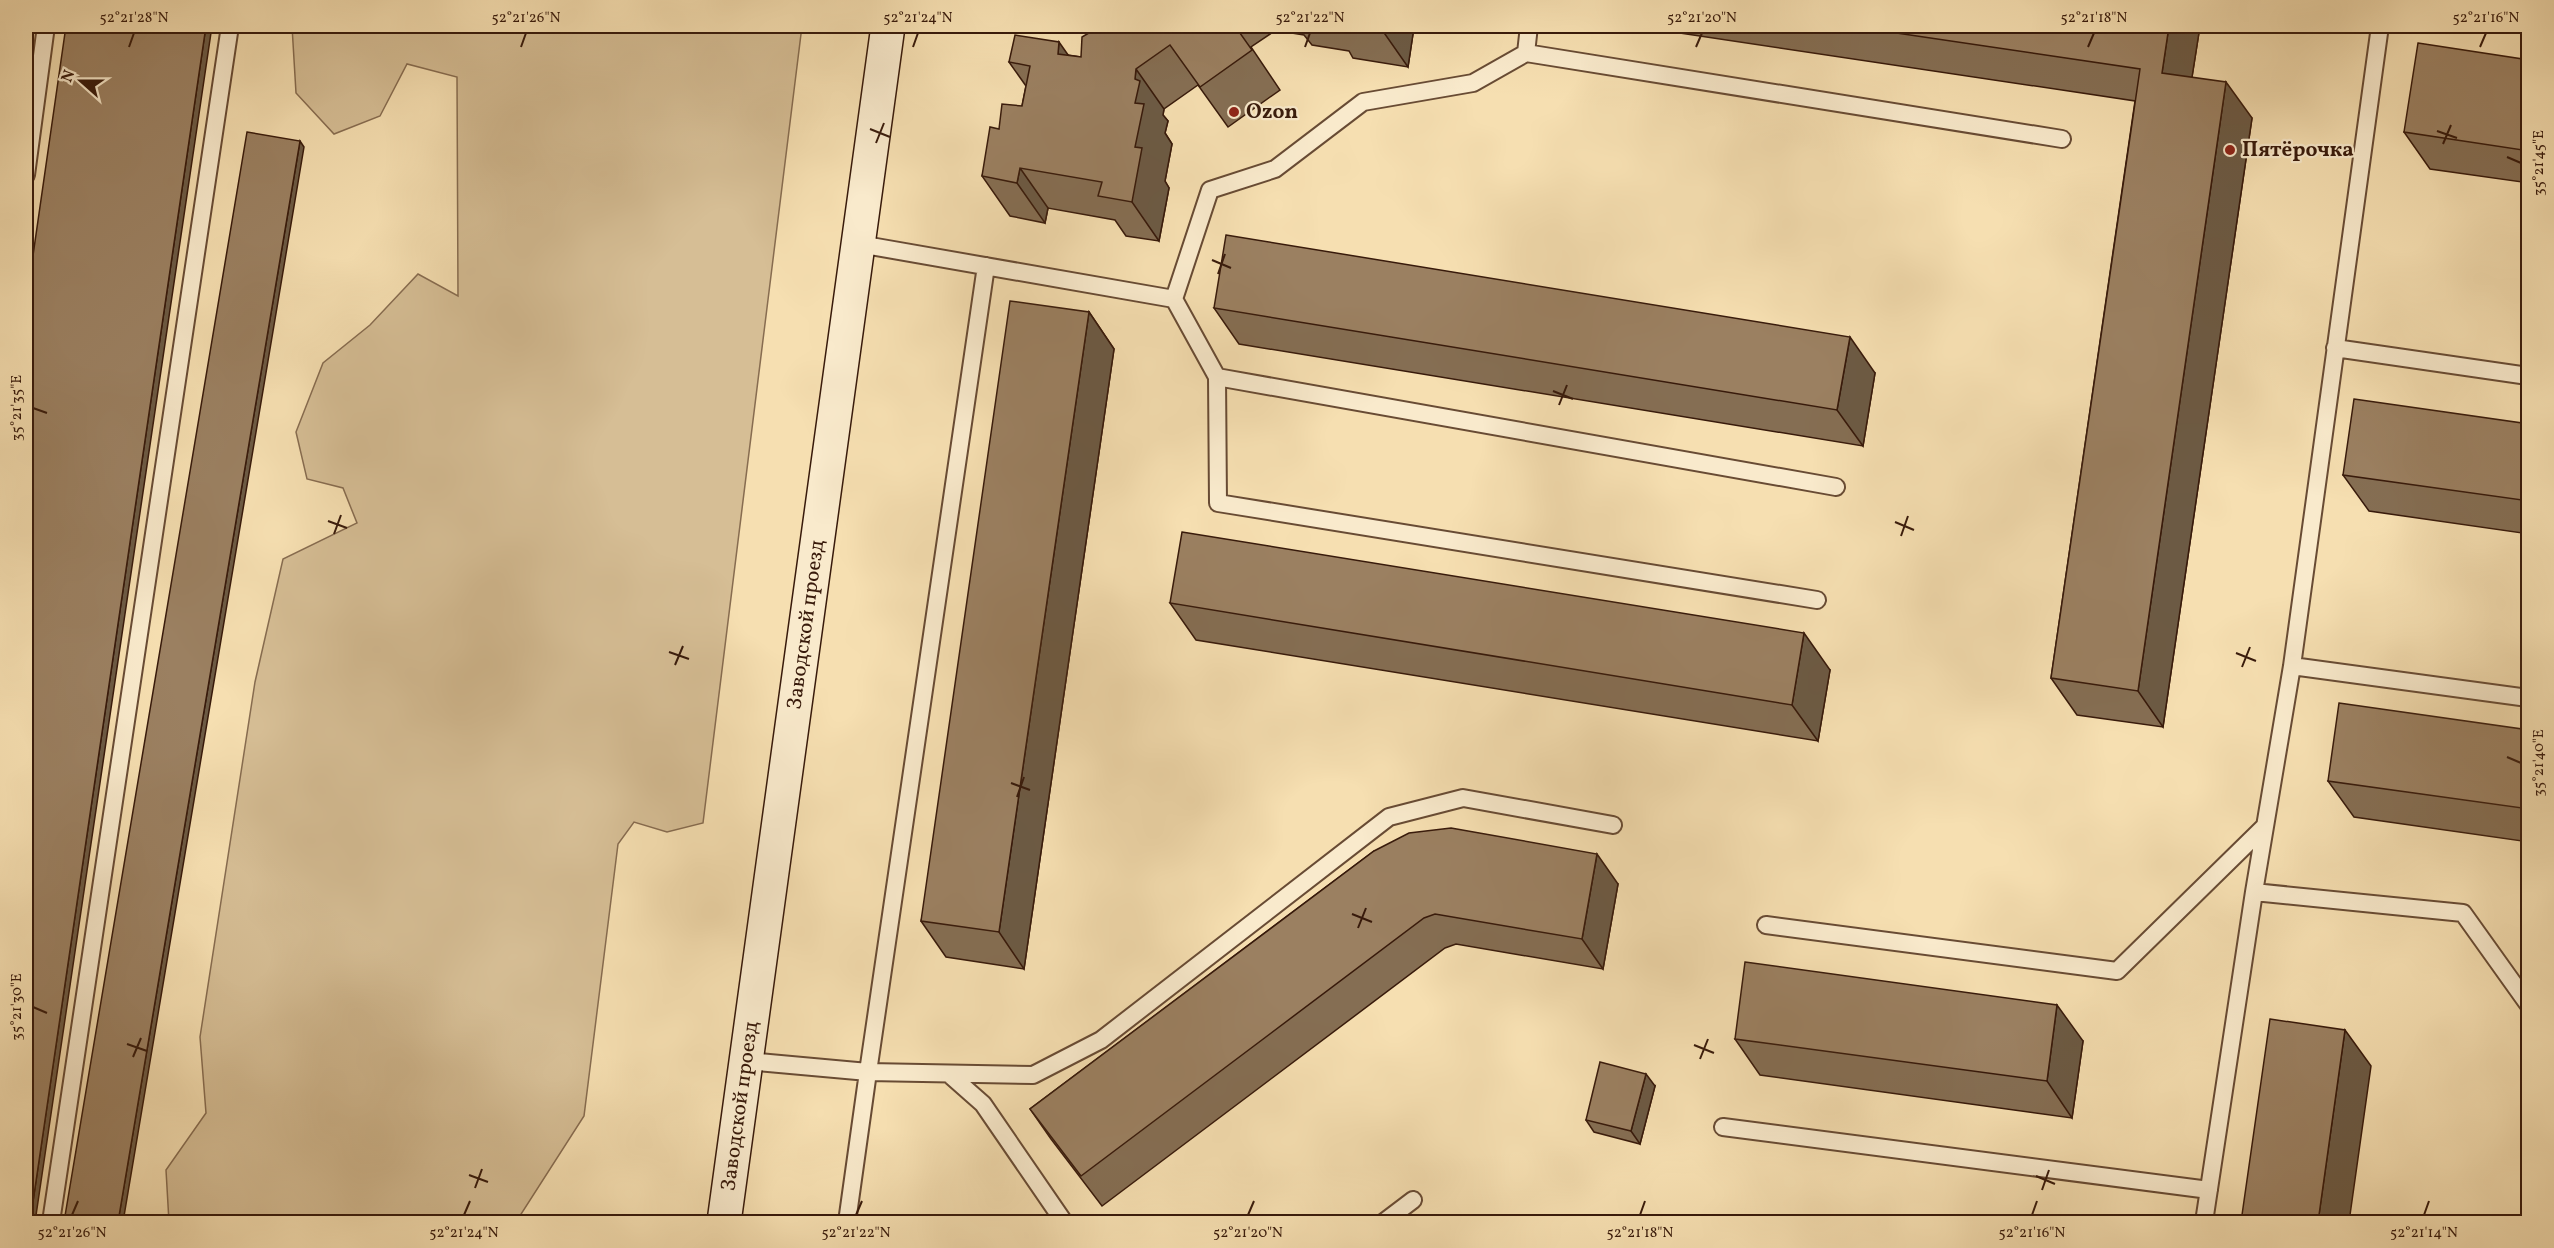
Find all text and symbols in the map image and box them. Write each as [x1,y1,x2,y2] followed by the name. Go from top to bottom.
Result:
[99,8,169,29] text: 52°21'28"N
[491,8,561,29] text: 52°21'26"N
[883,8,953,29] text: 52°21'24"N
[1275,8,1345,29] text: 52°21'22"N
[1667,8,1737,29] text: 52°21'20"N
[2061,8,2128,29] text: 52°21'18"N
[2453,8,2519,29] text: 52°21'16"N
[51,51,111,111] north arrow
[57,67,81,86] text: N
[1246,98,1298,127] place label: Ozon
[1227,105,1241,119] marker: Ozon
[2529,130,2550,196] text: 35°21'45"E
[2242,136,2354,165] place label: Пятёрочка
[2223,143,2237,157] marker: Пятёрочка
[7,375,28,441] text: 35°21'35"E
[780,538,832,711] street label: Заводской проезд
[2529,729,2550,797] text: 35°21'40"E
[7,973,28,1041] text: 35°21'30"E
[714,1019,766,1193] street label: Заводской проезд
[37,1223,107,1244] text: 52°21'26"N
[429,1223,499,1244] text: 52°21'24"N
[821,1223,891,1244] text: 52°21'22"N
[1213,1223,1283,1244] text: 52°21'20"N
[1607,1223,1674,1244] text: 52°21'18"N
[1999,1223,2065,1244] text: 52°21'16"N
[2390,1223,2458,1244] text: 52°21'14"N

